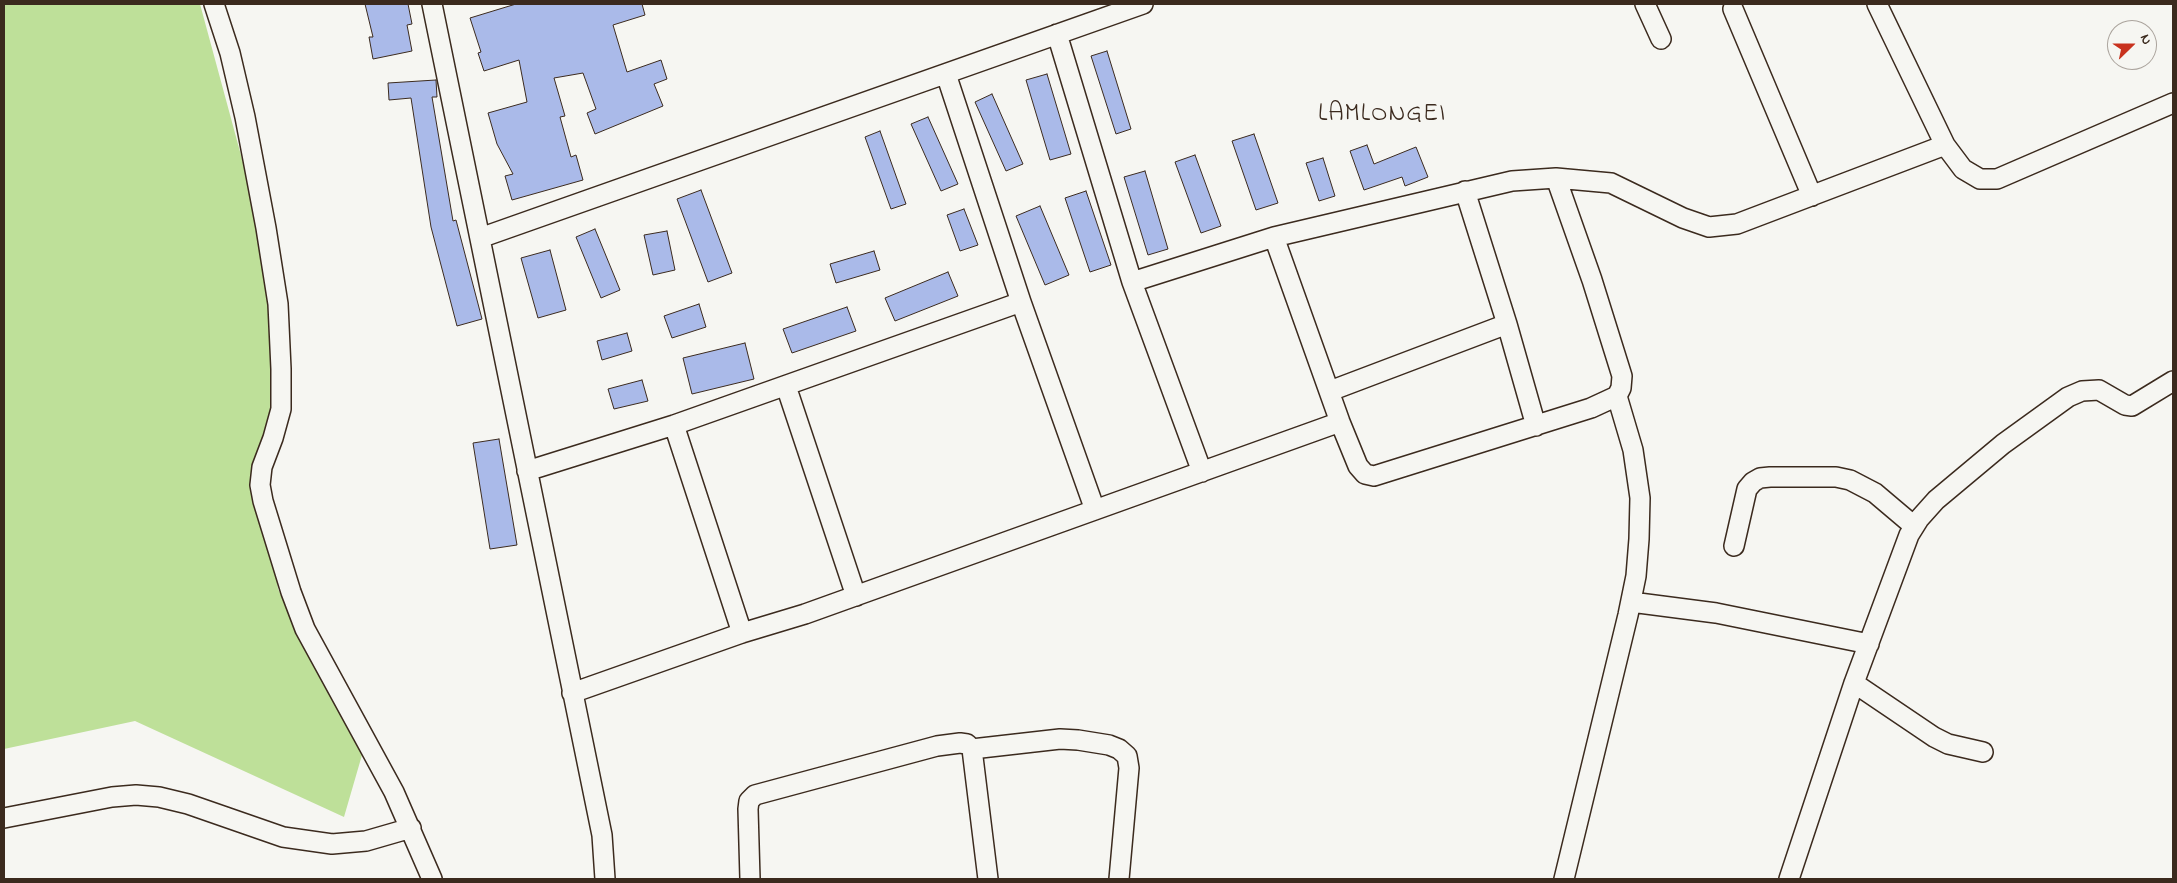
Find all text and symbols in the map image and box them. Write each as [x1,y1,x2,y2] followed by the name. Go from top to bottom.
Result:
[2107,20,2157,70] north arrow
[2134,31,2157,48] text: N
[1317,101,1447,131] district label: LAMLONGEI

